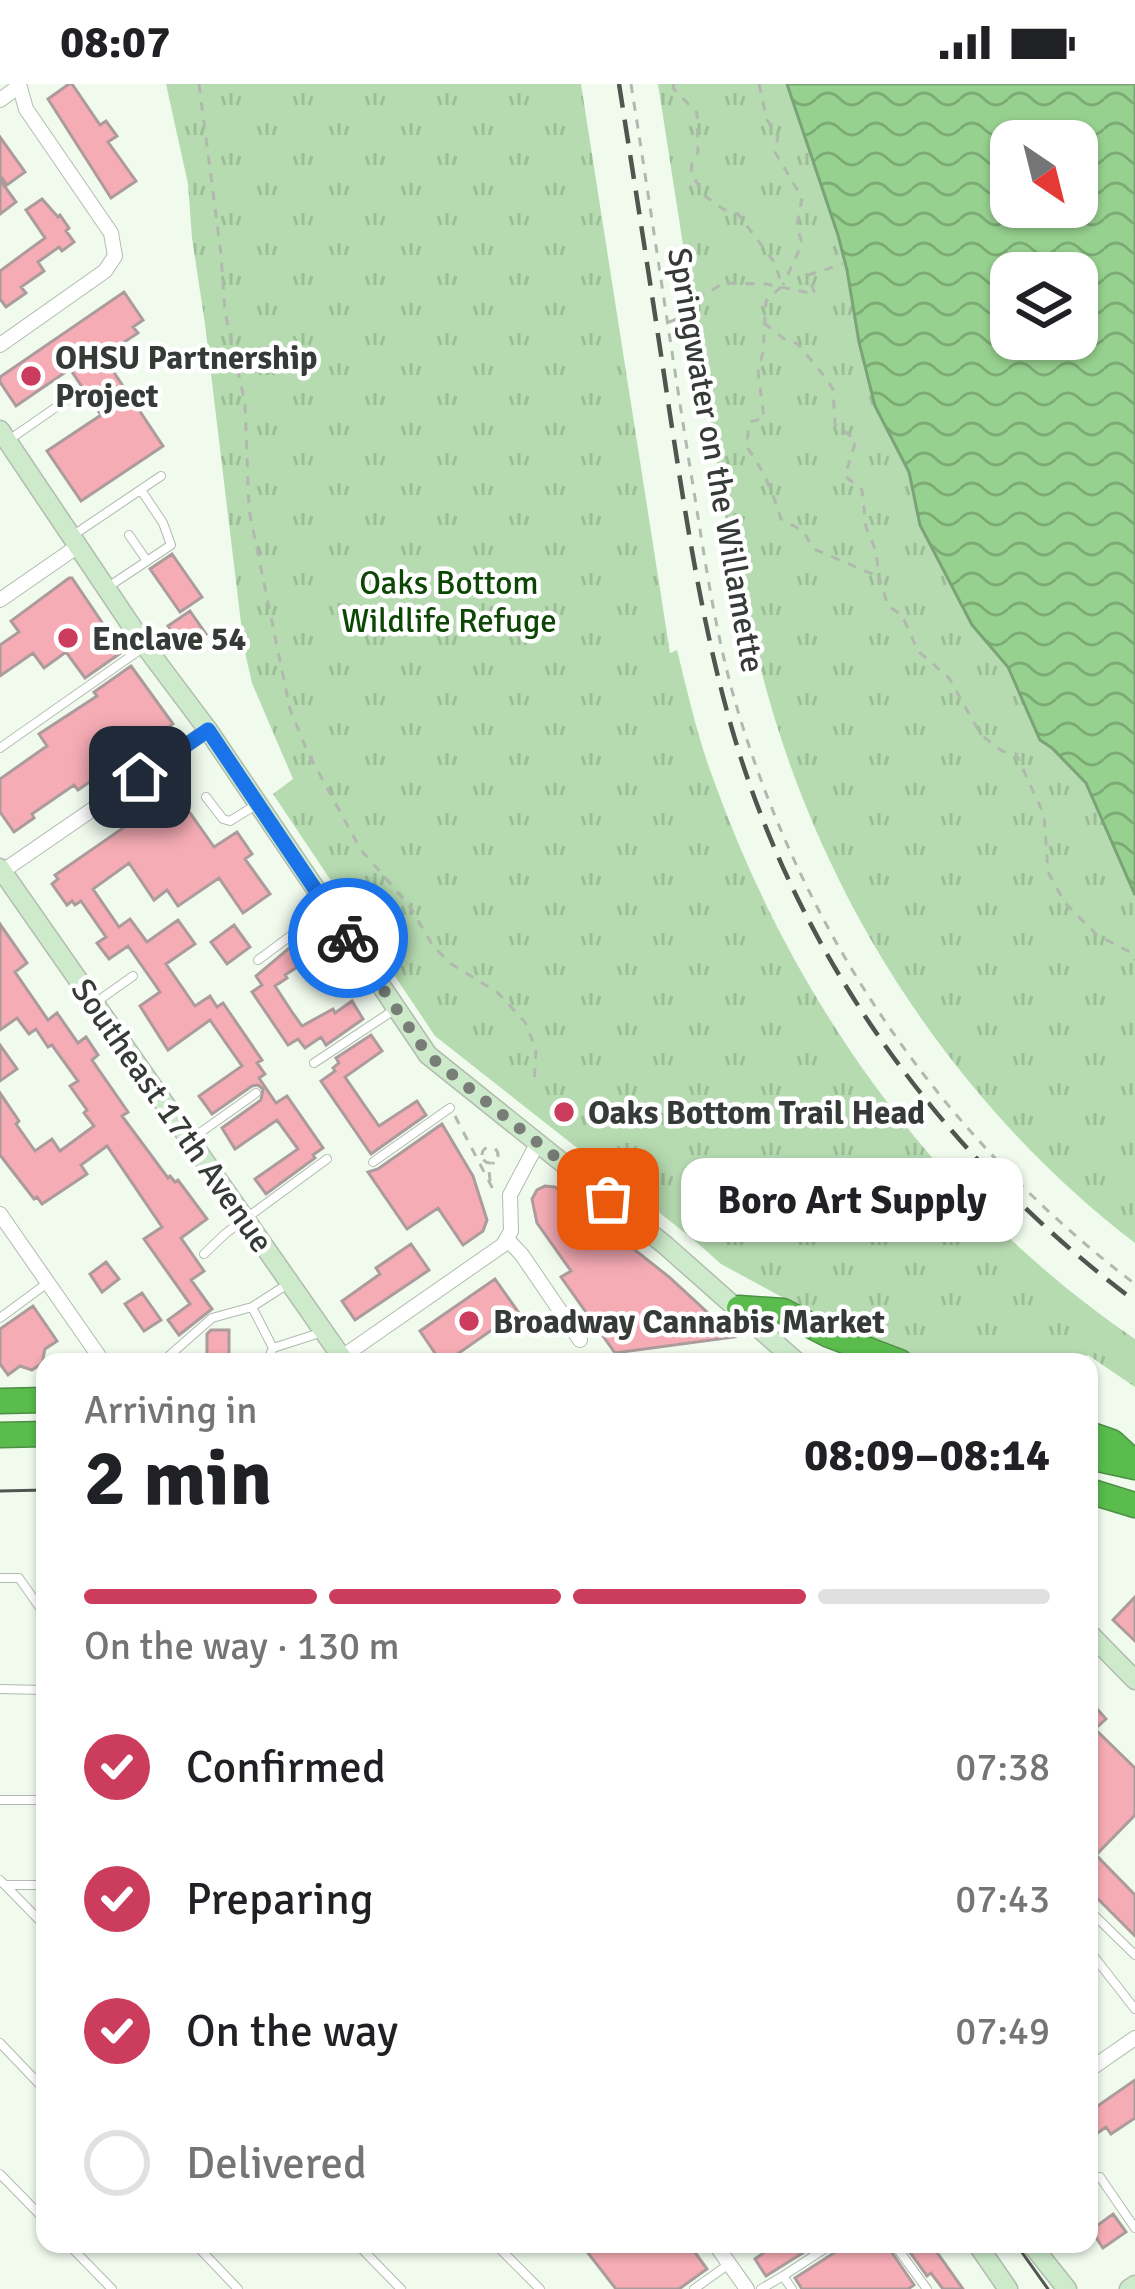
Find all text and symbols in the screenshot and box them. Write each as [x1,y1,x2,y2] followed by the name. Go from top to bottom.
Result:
[60,15,170,70] text: 08:07
[990,120,1098,228] north arrow
[990,120,1098,360] map controls
[658,245,773,676] street label: Springwater on the Willamette
[990,252,1098,360] button: layers
[55,338,318,417] place label: OHSU Partnership Project
[18,363,44,389] marker: OHSU Partnership Project
[341,563,557,642] park label: Oaks Bottom Wildlife Refuge
[92,619,246,660] place label: Enclave 54
[55,625,81,651] marker: Enclave 54
[89,726,191,828] pin
[107,744,173,810] icon: home
[288,878,408,998] courier
[315,905,381,971] icon: bike
[62,971,282,1261] street label: Southeast 17th Avenue
[588,1093,925,1134] place label: Oaks Bottom Trail Head
[551,1099,577,1125] marker: Oaks Bottom Trail Head
[557,1148,659,1250] pin
[680,1157,1022,1241] callout: Boro Art Supply
[575,1166,641,1232] icon: bag
[717,1176,987,1224] text: Boro Art Supply
[493,1302,885,1343] place label: Broadway Cannabis Market
[456,1308,482,1334] marker: Broadway Cannabis Market
[84,1386,258,1434] text: Arriving in
[804,1428,1050,1483] text: 08:09–08:14
[84,1431,272,1527] text: 2 min
[84,1622,400,1670] text: On the way · 130 m
[84,1734,150,1800] icon: check
[186,1740,386,1795] text: Confirmed
[955,1743,1050,1791] text: 07:38
[84,1866,150,1932] icon: check
[186,1872,374,1927] text: Preparing
[955,1875,1050,1923] text: 07:43
[84,1998,150,2064] icon: check
[186,2004,398,2059] text: On the way
[955,2007,1050,2055] text: 07:49
[186,2136,367,2191] text: Delivered

